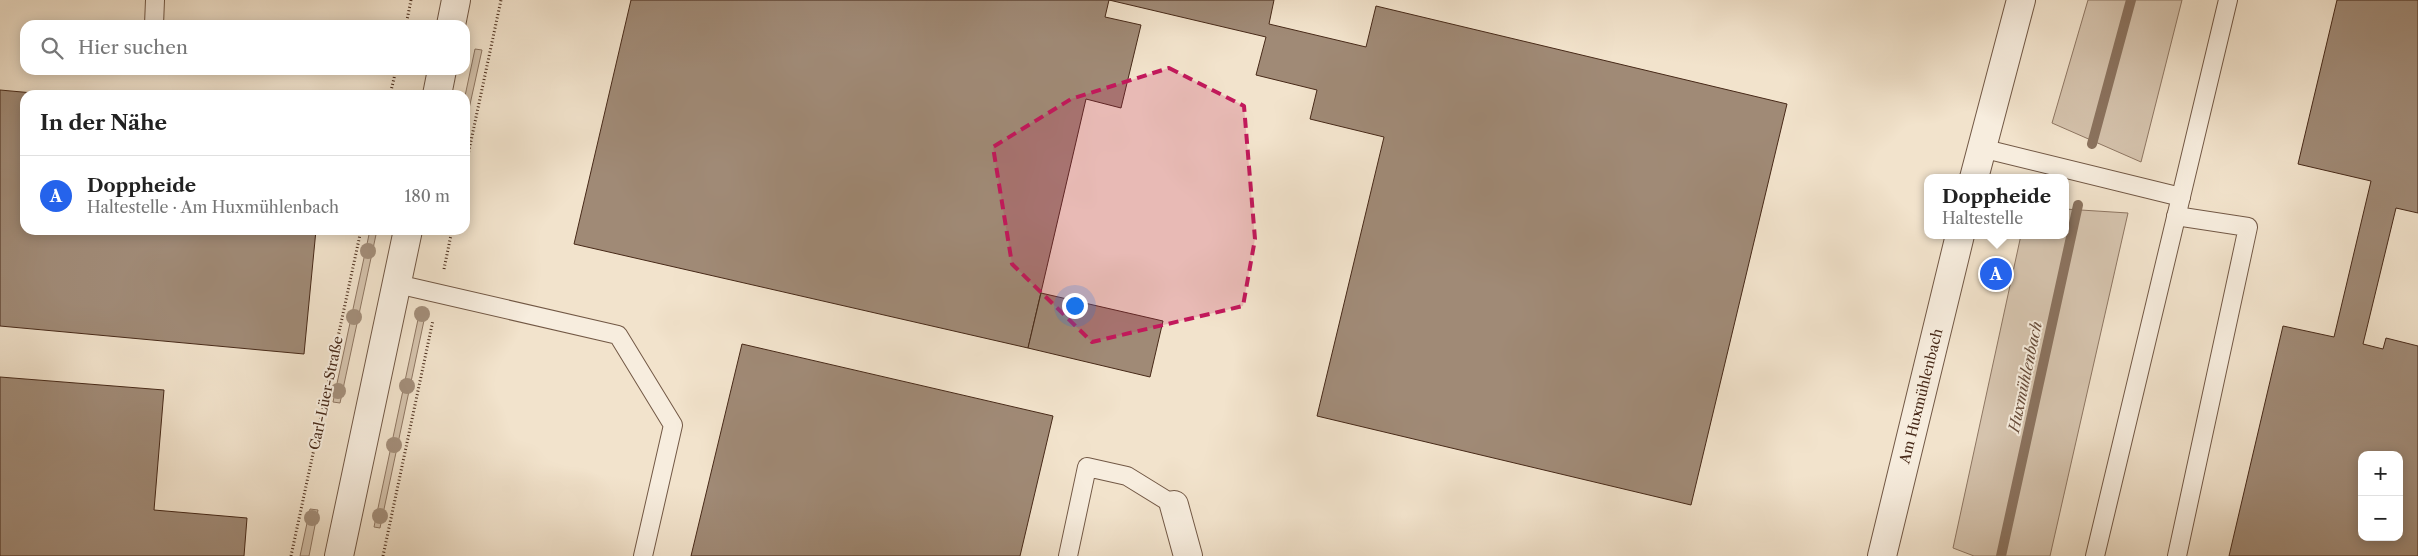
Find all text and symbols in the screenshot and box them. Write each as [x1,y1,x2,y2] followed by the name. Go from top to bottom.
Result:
[20,20,470,75] search box
[38,34,66,62] icon: search
[78,36,188,59] text: Hier suchen
[40,110,167,135] text: In der Nähe
[87,174,196,197] text: Doppheide
[1924,174,2069,239] popup
[1942,185,2051,208] text: Doppheide
[50,186,62,206] text: A
[404,186,450,206] text: 180 m
[87,197,339,217] text: Haltestelle · Am Huxmühlenbach
[1942,208,2023,228] text: Haltestelle
[1980,255,2012,293] pin: A
[1062,293,1088,319] your location
[2004,320,2046,435] water label: Huxmühlenbach
[1895,326,1947,466] street label: Am Huxmühlenbach
[305,334,347,452] street label: Carl-Lüer-Straße
[2358,451,2403,541] map controls
[2358,451,2403,496] button: +
[2358,496,2403,541] button: −

